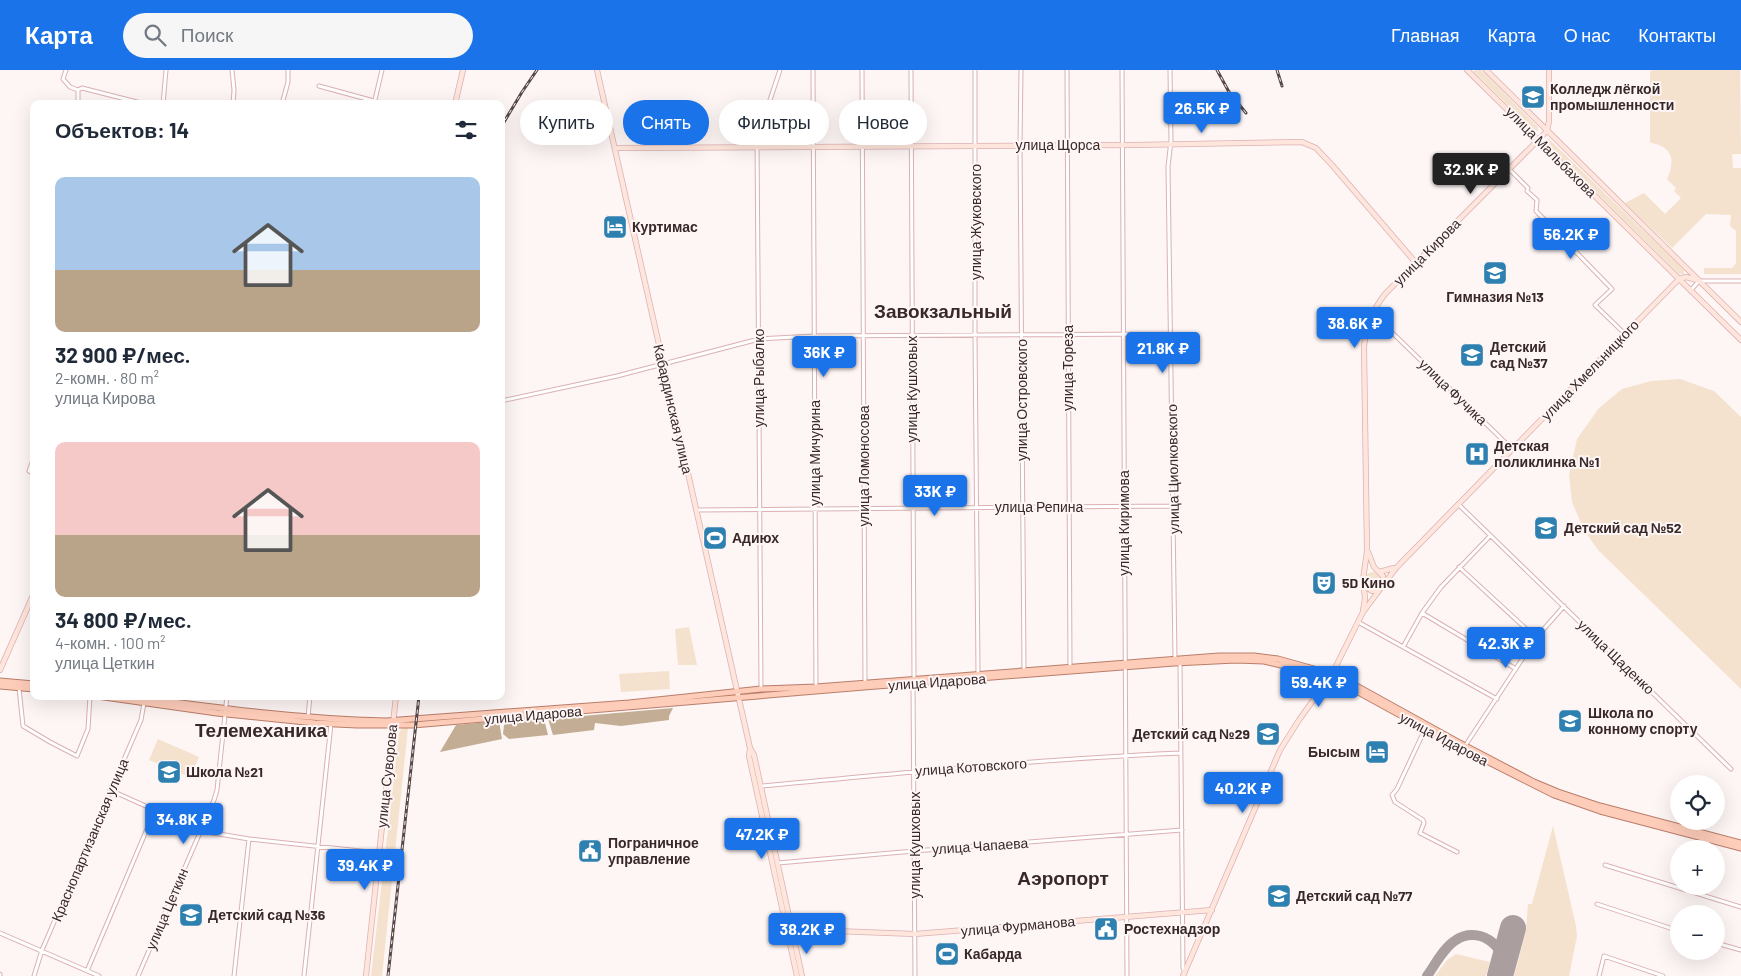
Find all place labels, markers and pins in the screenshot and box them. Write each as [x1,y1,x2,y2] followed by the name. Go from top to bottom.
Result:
[1550,80,1674,113] place label: Колледж лёгкой промышленности
[1520,84,1546,110] school or university icon: Колледж лёгкой промышленности
[1156,92,1248,134] pin: 26.5K ₽
[1425,152,1517,195] pin: 32.9K ₽
[602,214,628,240] hotel icon: Куртимас
[632,218,698,235] place label: Куртимас
[1525,218,1617,260] pin: 56.2K ₽
[1482,260,1508,286] school or university icon: Гимназия №13
[1446,288,1544,305] place label: Гимназия №13
[1309,306,1401,349] pin: 38.6K ₽
[1117,332,1209,374] pin: 21.8K ₽
[789,336,859,378] pin: 36K ₽
[1490,338,1548,371] place label: Детский сад №37
[1459,342,1485,368] school or university icon: Детский сад №37
[1494,437,1599,470] place label: Детская поликлинка №1
[1464,441,1490,467] hospital icon: Детская поликлинка №1
[900,474,970,517] pin: 33K ₽
[1533,515,1559,541] school or university icon: Детский сад №52
[1564,519,1682,536] place label: Детский сад №52
[702,525,728,551] sports icon: Адиюх
[732,529,779,546] place label: Адиюх
[1311,570,1337,596] theatre icon: 5D Кино
[1342,574,1395,591] place label: 5D Кино
[1460,626,1552,669] pin: 42.3K ₽
[1273,666,1365,708] pin: 59.4K ₽
[1588,704,1698,737] place label: Школа по конному спорту
[1557,708,1583,734] school or university icon: Школа по конному спорту
[1255,721,1281,747] school or university icon: Детский сад №29
[1132,725,1250,742] place label: Детский сад №29
[1364,739,1390,765] hotel icon: Бысым
[1308,743,1360,760] place label: Бысым
[156,759,182,785] school or university icon: Школа №21
[186,763,263,780] place label: Школа №21
[1197,772,1289,814] pin: 40.2K ₽
[138,802,230,845] pin: 34.8K ₽
[716,818,808,860] pin: 47.2K ₽
[608,834,699,867] place label: Пограничное управление
[577,838,603,864] public building icon: Пограничное управление
[319,848,411,891] pin: 39.4K ₽
[1266,883,1292,909] school or university icon: Детский сад №77
[1296,887,1412,904] place label: Детский сад №77
[178,902,204,928] school or university icon: Детский сад №36
[208,906,326,923] place label: Детский сад №36
[761,912,853,955] pin: 38.2K ₽
[1093,916,1119,942] public building icon: Ростехнадзор
[1124,920,1220,937] place label: Ростехнадзор
[934,941,960,967] sports icon: Кабарда
[964,945,1022,962] place label: Кабарда

